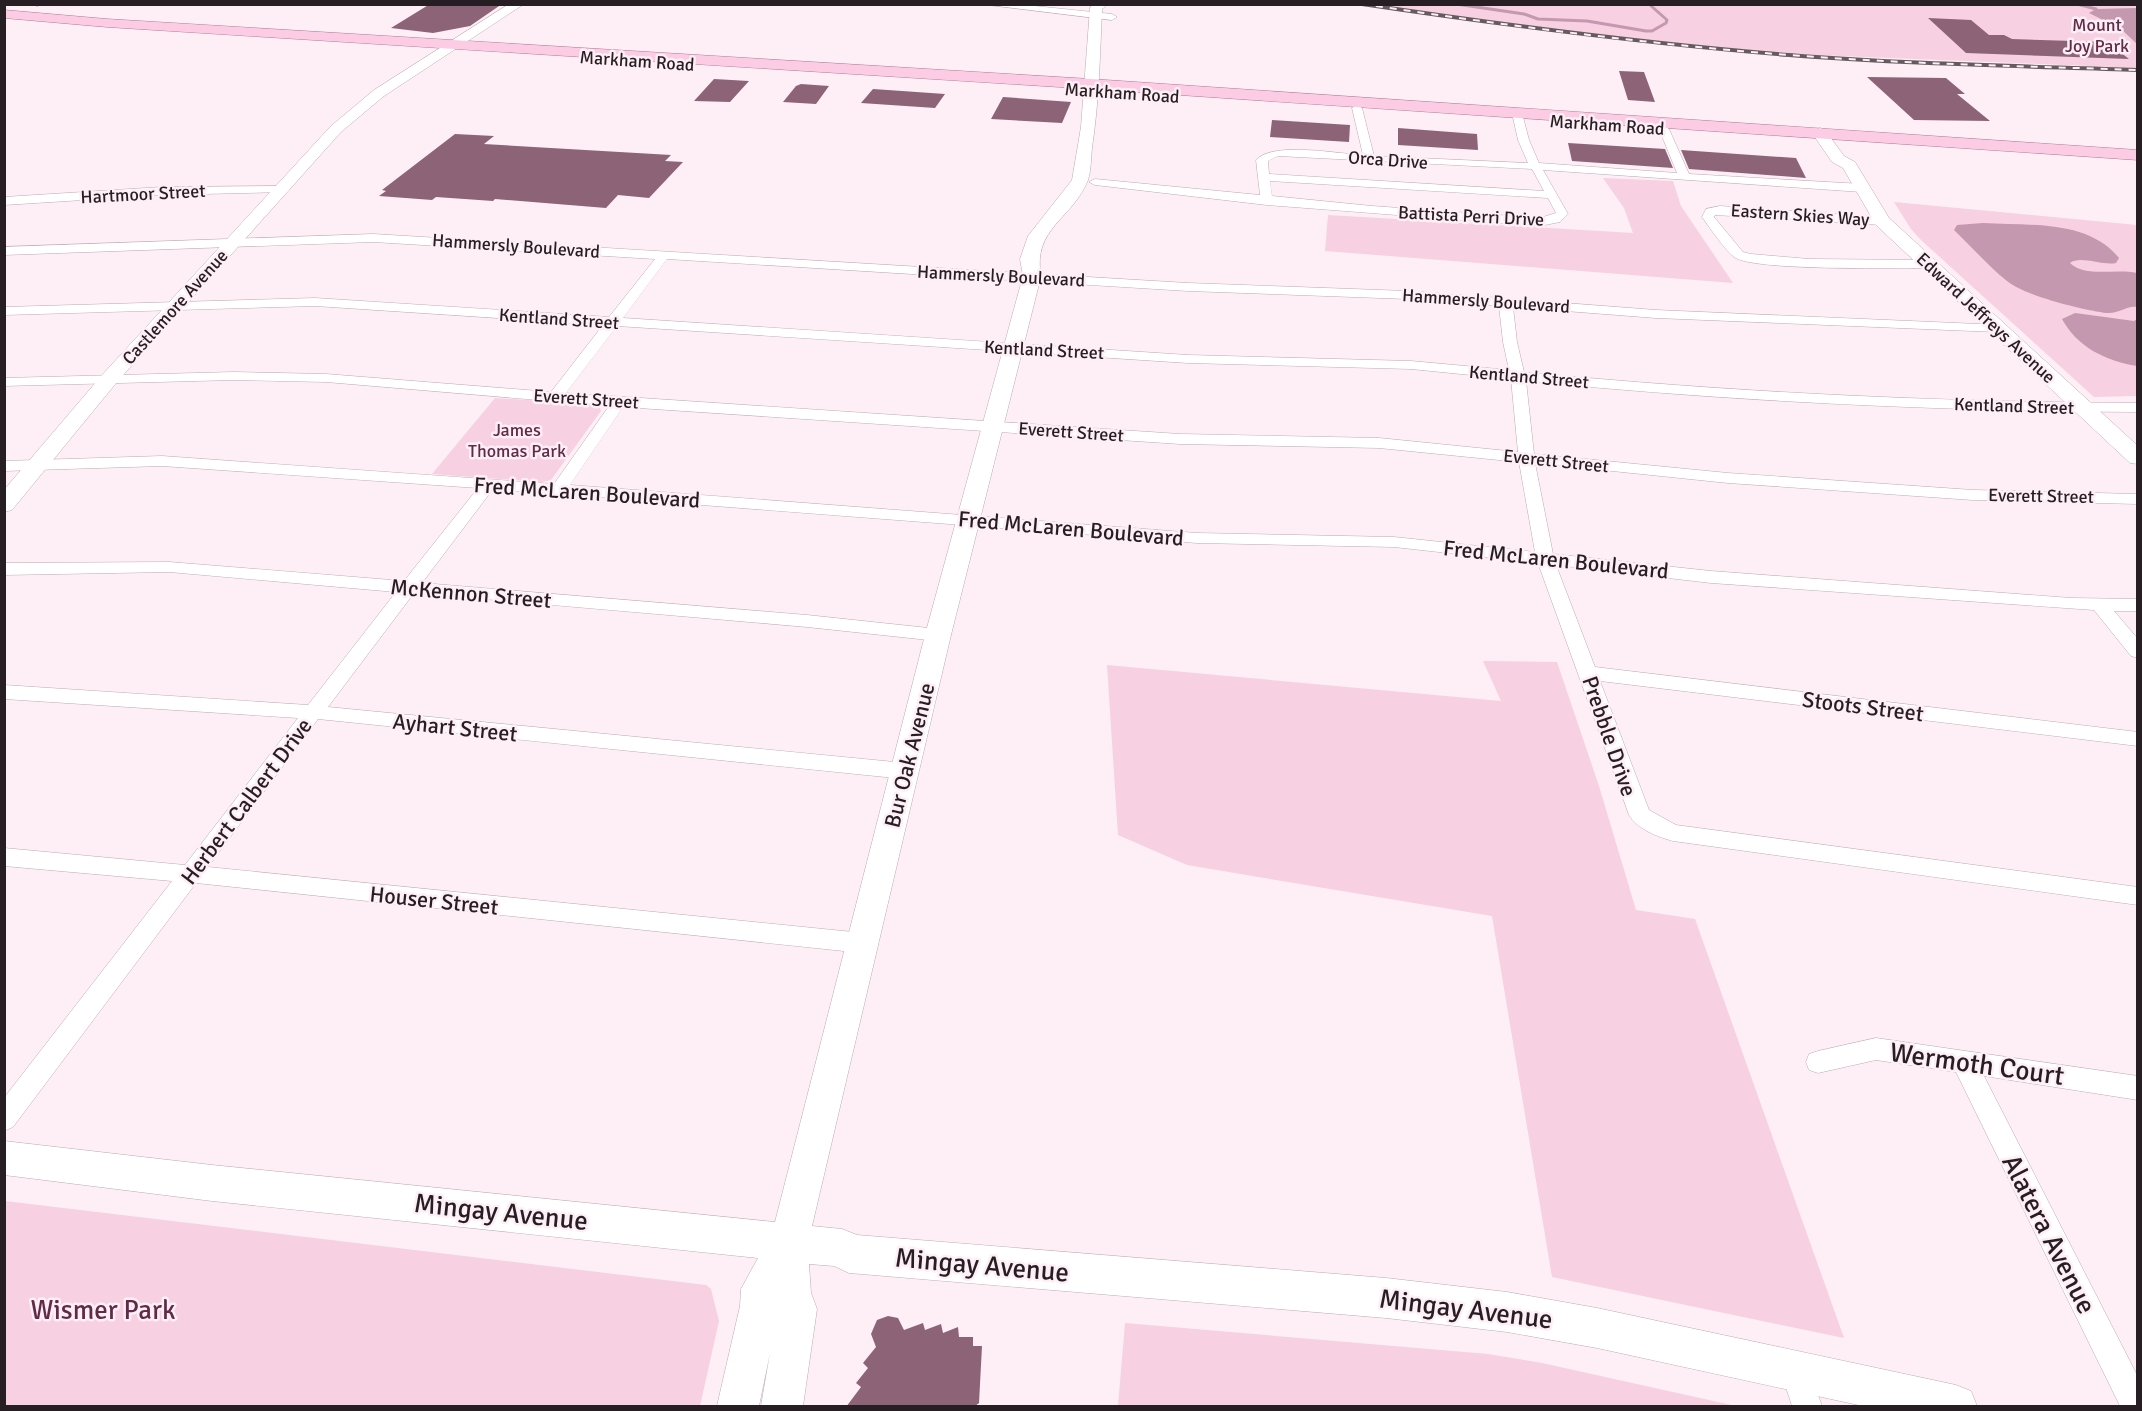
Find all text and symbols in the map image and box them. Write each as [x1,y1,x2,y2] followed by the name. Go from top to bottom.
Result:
[2065,14,2129,57] park label: Mount Joy Park
[579,46,695,76] street label: Markham Road
[1064,78,1180,108] street label: Markham Road
[1549,110,1665,140] street label: Markham Road
[1347,146,1429,174] street label: Orca Drive
[80,180,206,208] street label: Hartmoor Street
[1730,199,1871,231] street label: Eastern Skies Way
[1397,201,1545,231] street label: Battista Perri Drive
[431,229,601,263] street label: Hammersly Boulevard
[118,245,232,369] street label: Castlemore Avenue
[1912,248,2060,388] street label: Edward Jeffreys Avenue
[916,261,1086,291] street label: Hammersly Boulevard
[1401,284,1571,318] street label: Hammersly Boulevard
[498,304,620,334] street label: Kentland Street
[983,336,1105,364] street label: Kentland Street
[1468,361,1590,393] street label: Kentland Street
[533,384,639,414] street label: Everett Street
[1954,393,2074,419] street label: Kentland Street
[1018,417,1124,447] street label: Everett Street
[468,419,566,462] park label: James Thomas Park
[1502,445,1610,477] street label: Everett Street
[473,471,701,514] street label: Fred McLaren Boulevard
[1988,484,2094,508] street label: Everett Street
[957,505,1185,552] street label: Fred McLaren Boulevard
[1442,534,1670,585] street label: Fred McLaren Boulevard
[389,573,553,614] street label: McKennon Street
[1576,673,1643,800] street label: Prebble Drive
[878,680,941,830] street label: Bur Oak Avenue
[1801,686,1925,727] street label: Stoots Street
[391,708,519,747] street label: Ayhart Street
[175,713,318,890] street label: Herbert Calbert Drive
[368,880,500,921] street label: Houser Street
[1888,1036,2066,1093] street label: Wermoth Court
[1994,1149,2103,1319] street label: Alatera Avenue
[412,1187,589,1238] street label: Mingay Avenue
[894,1241,1070,1290] street label: Mingay Avenue
[1377,1282,1555,1337] street label: Mingay Avenue
[31,1294,176,1327] park label: Wismer Park

